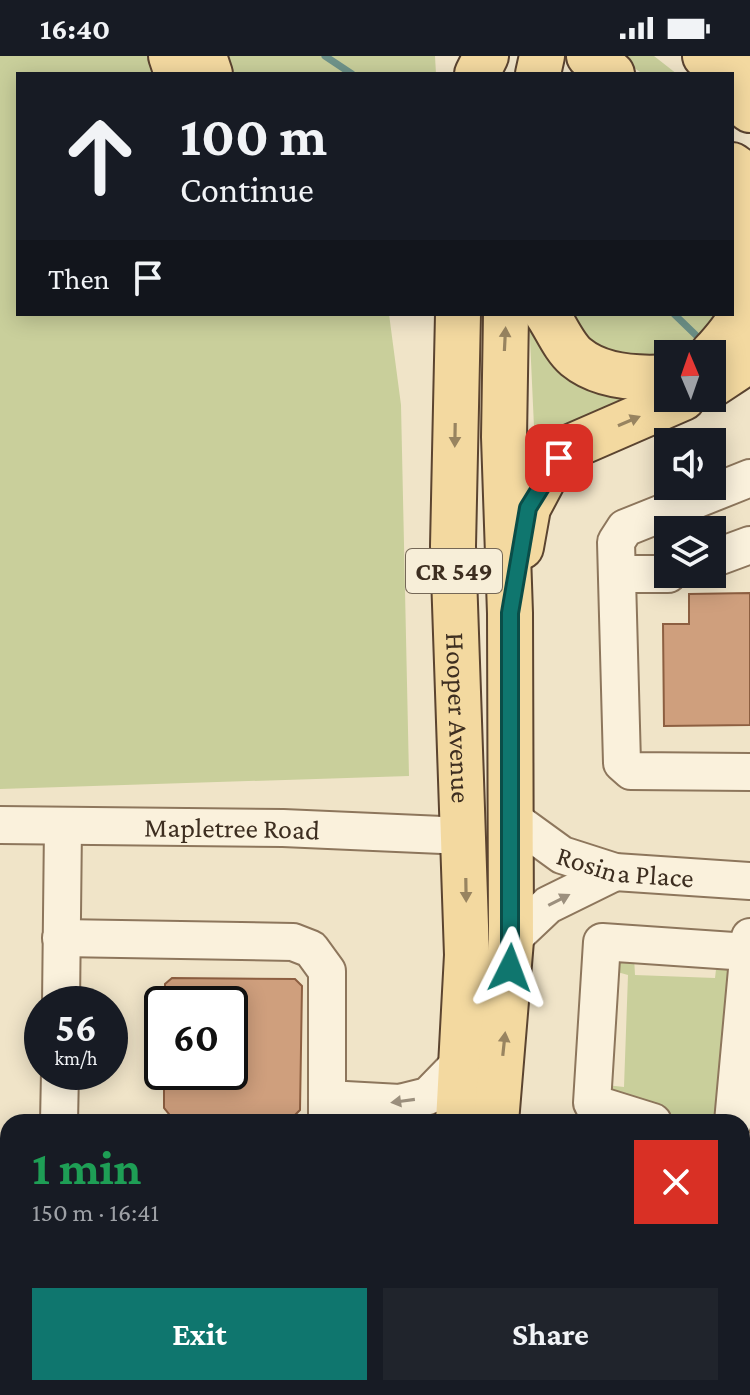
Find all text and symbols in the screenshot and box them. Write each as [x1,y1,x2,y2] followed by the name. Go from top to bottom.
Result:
[40,12,110,45] text: 16:40
[48,104,152,208] icon: ahead
[180,105,327,167] text: 100 m
[180,170,314,210] text: Continue
[126,256,170,300] icon: arrive
[48,262,110,295] text: Then
[499,326,512,351] one-way arrow
[654,340,726,412] north arrow
[654,340,726,588] map controls
[618,415,641,428] one-way arrow
[449,423,461,448] one-way arrow
[525,424,593,492] pin
[654,428,726,500] button: sound
[537,436,581,480] icon: arrive
[654,516,726,588] button: layers
[406,549,502,593] road number: CR 549
[440,632,477,804] street label: Hooper Avenue
[144,812,321,846] street label: Mapletree Road
[553,839,695,893] street label: Rosina Place
[460,878,472,903] one-way arrow
[547,893,570,906] one-way arrow
[468,926,552,1010] position arrow
[144,986,248,1090] speed limit sign: 60
[55,1005,97,1050] text: 56
[497,1031,510,1056] one-way arrow
[54,1047,98,1069] text: km/h
[390,1095,415,1108] one-way arrow
[634,1140,718,1224] button: close
[32,1141,141,1194] text: 1 min
[32,1198,159,1227] text: 150 m · 16:41
[32,1288,367,1380] button: Exit
[383,1288,718,1380] button: Share

